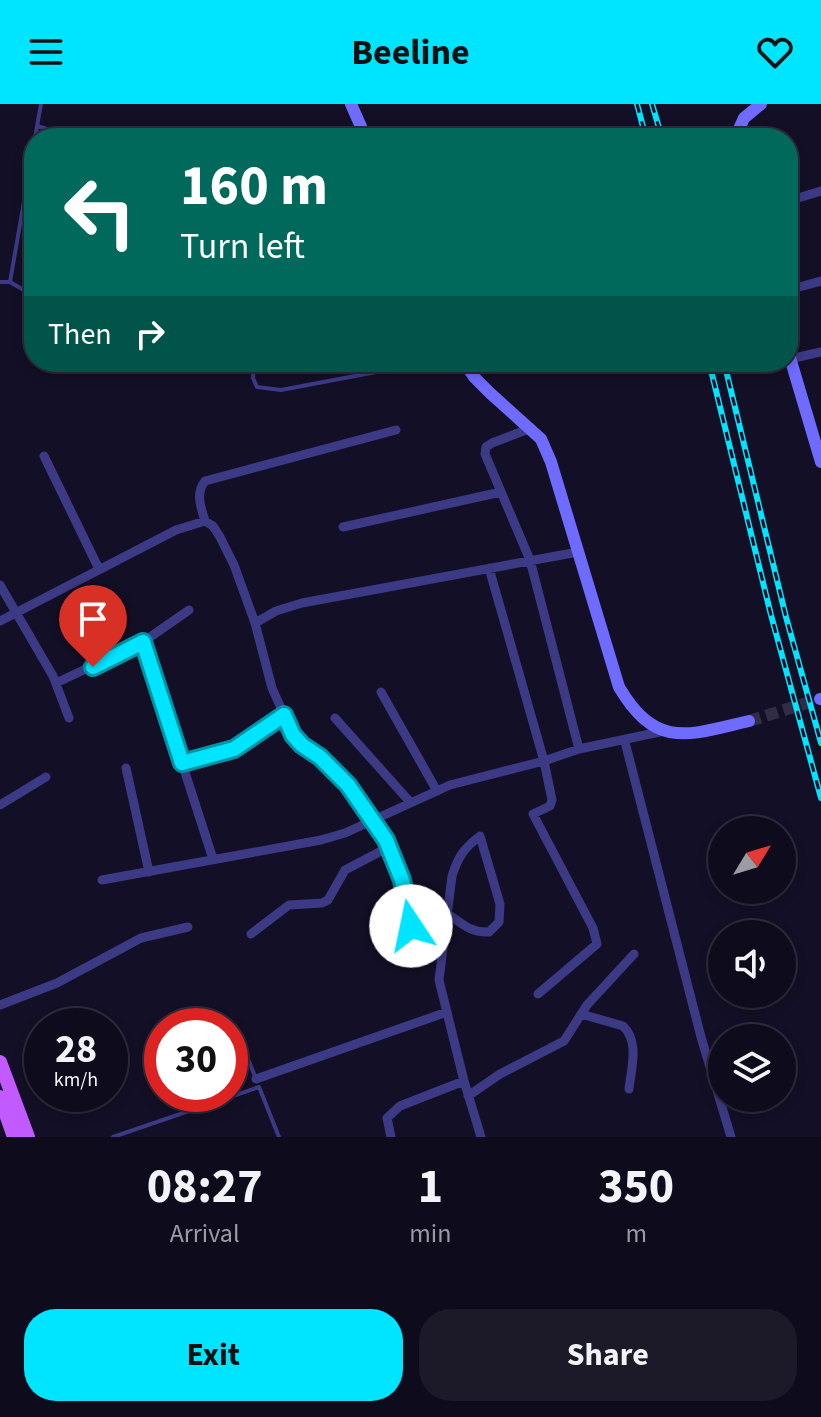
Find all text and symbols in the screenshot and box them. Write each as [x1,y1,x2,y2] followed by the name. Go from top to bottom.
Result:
[351,27,470,78] text: Beeline
[24,30,68,74] icon: menu
[753,30,797,74] icon: heart
[180,147,328,226] text: 160 m
[48,160,152,264] icon: left
[180,221,305,272] text: Turn left
[128,312,172,356] icon: right
[48,313,112,356] text: Then
[59,585,127,667] pin
[71,597,115,641] icon: arrive
[708,816,796,904] north arrow
[708,816,796,1112] map controls
[369,884,453,968] position arrow
[708,920,796,1008] button: sound
[144,1008,248,1112] speed limit sign: 30
[55,1021,97,1078] text: 28
[708,1024,796,1112] button: layers
[54,1066,98,1094] text: km/h
[147,1153,263,1221] text: 08:27
[418,1153,443,1221] text: 1
[598,1153,674,1221] text: 350
[170,1215,240,1252] text: Arrival
[409,1215,451,1252] text: min
[625,1215,647,1252] text: m
[24,1309,403,1401] button: Exit
[419,1309,797,1401] button: Share

